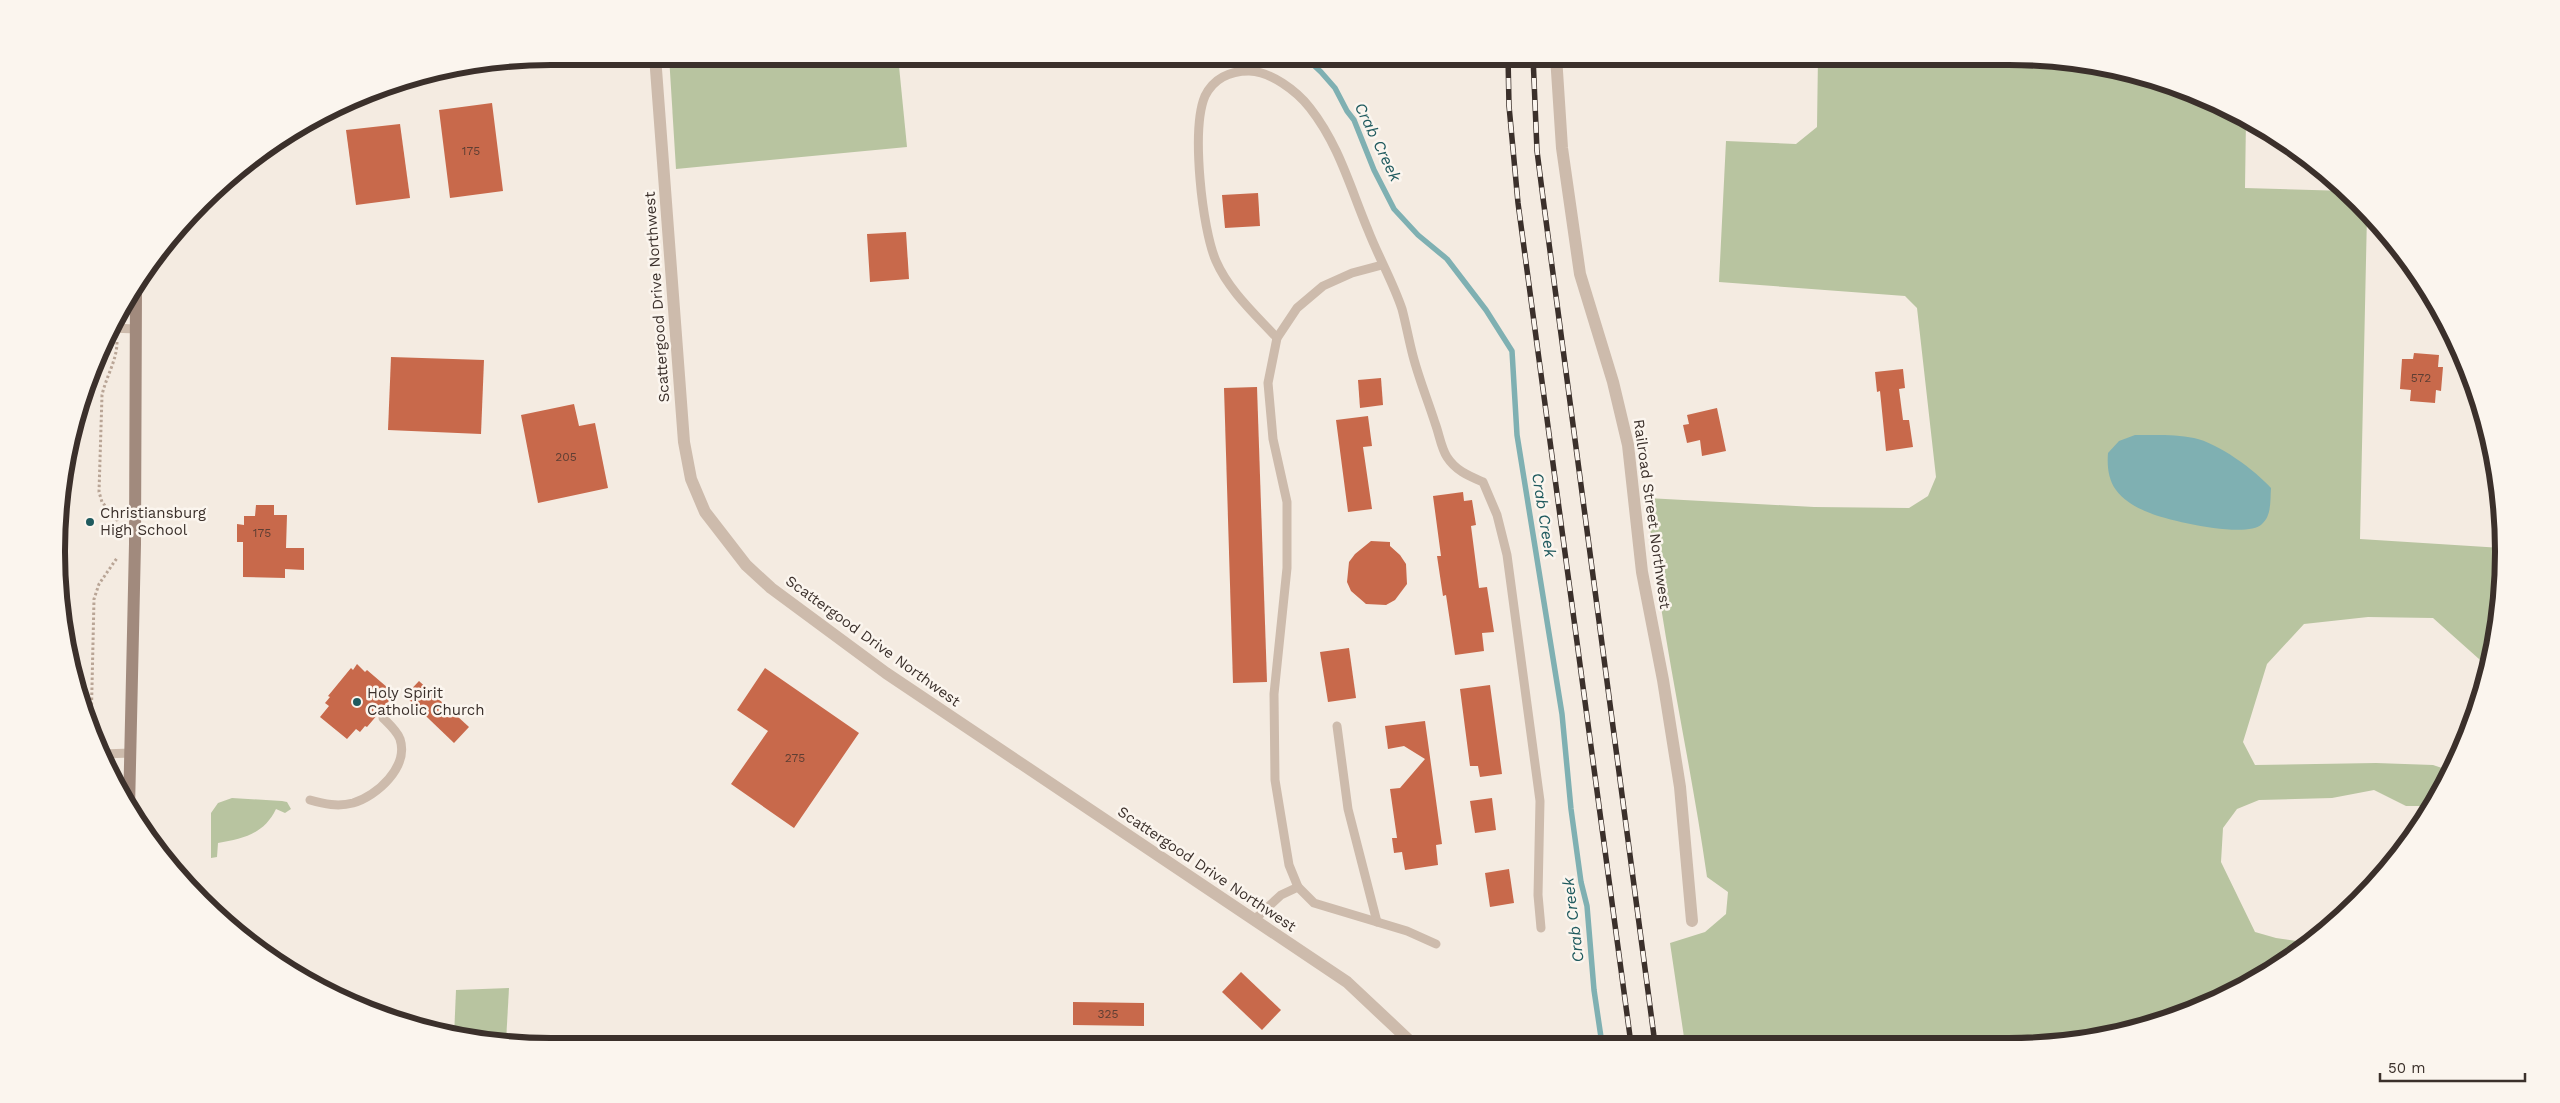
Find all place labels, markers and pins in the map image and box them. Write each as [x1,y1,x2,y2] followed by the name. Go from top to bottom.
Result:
[100,504,206,539] place label: Christiansburg High School
[84,516,96,528] marker: Christiansburg High School
[367,684,485,719] place label: Holy Spirit Catholic Church
[351,696,363,708] marker: Holy Spirit Catholic Church

